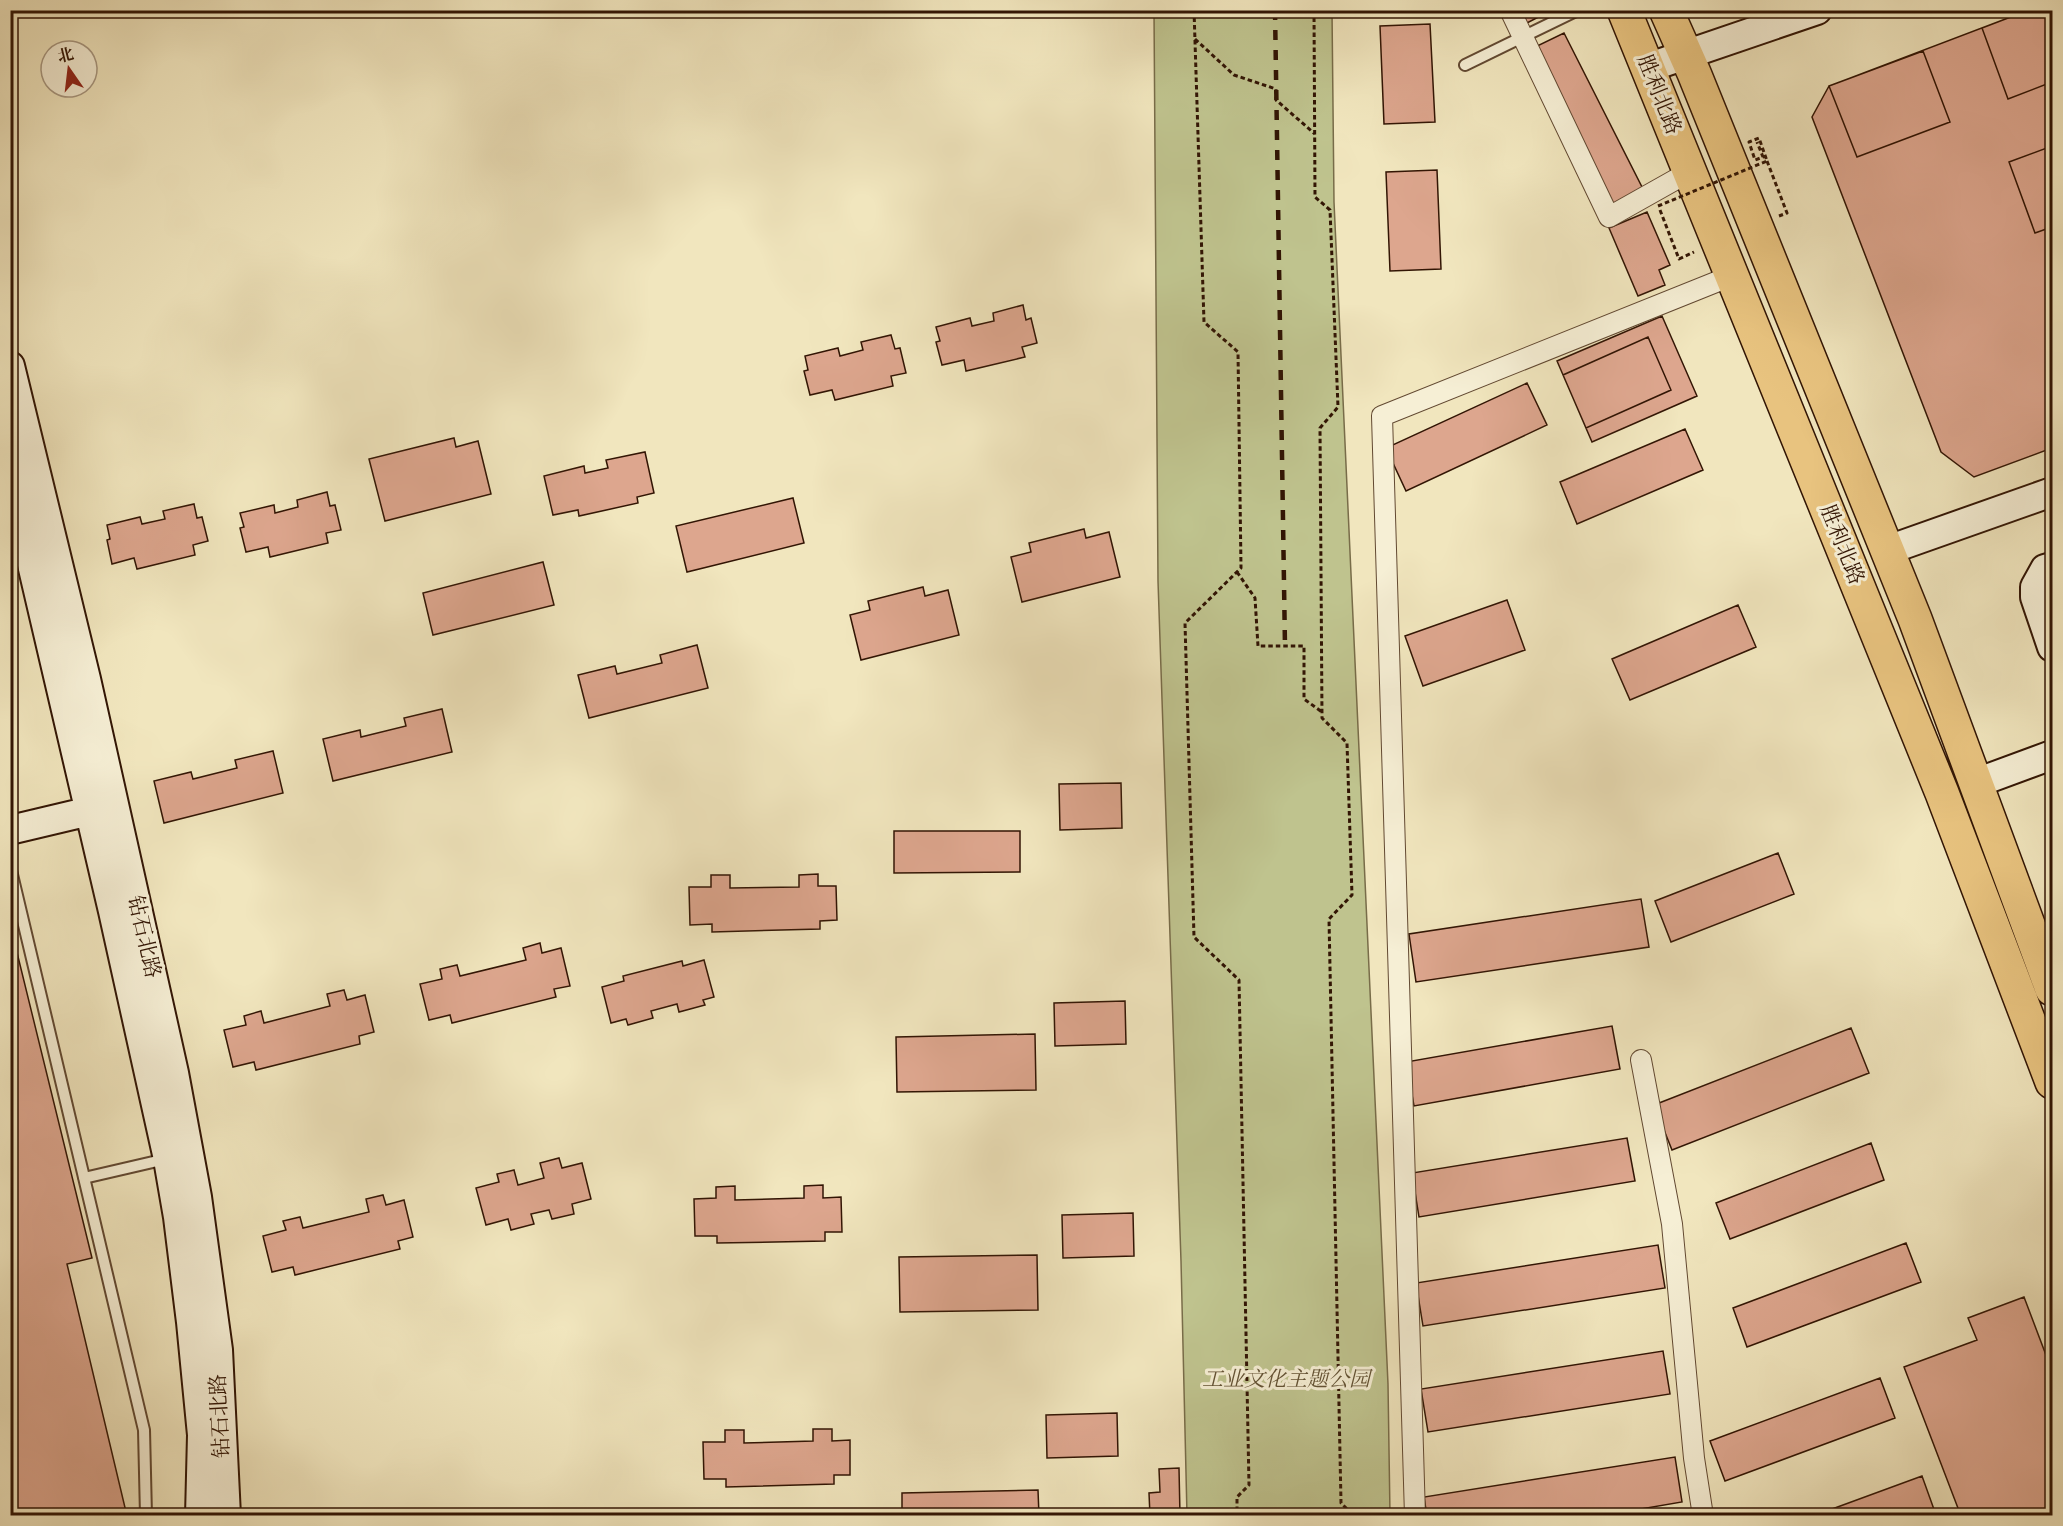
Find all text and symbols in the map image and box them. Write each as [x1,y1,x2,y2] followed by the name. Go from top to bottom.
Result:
[39,39,99,99] north arrow
[56,45,76,68] text: 北
[1630,51,1686,139] street label: 胜利北路
[1813,501,1869,589] street label: 胜利北路
[120,893,166,981] street label: 钻石北路
[1202,1367,1373,1394] park label: 工业文化主题公园
[205,1373,237,1459] street label: 钻石北路

